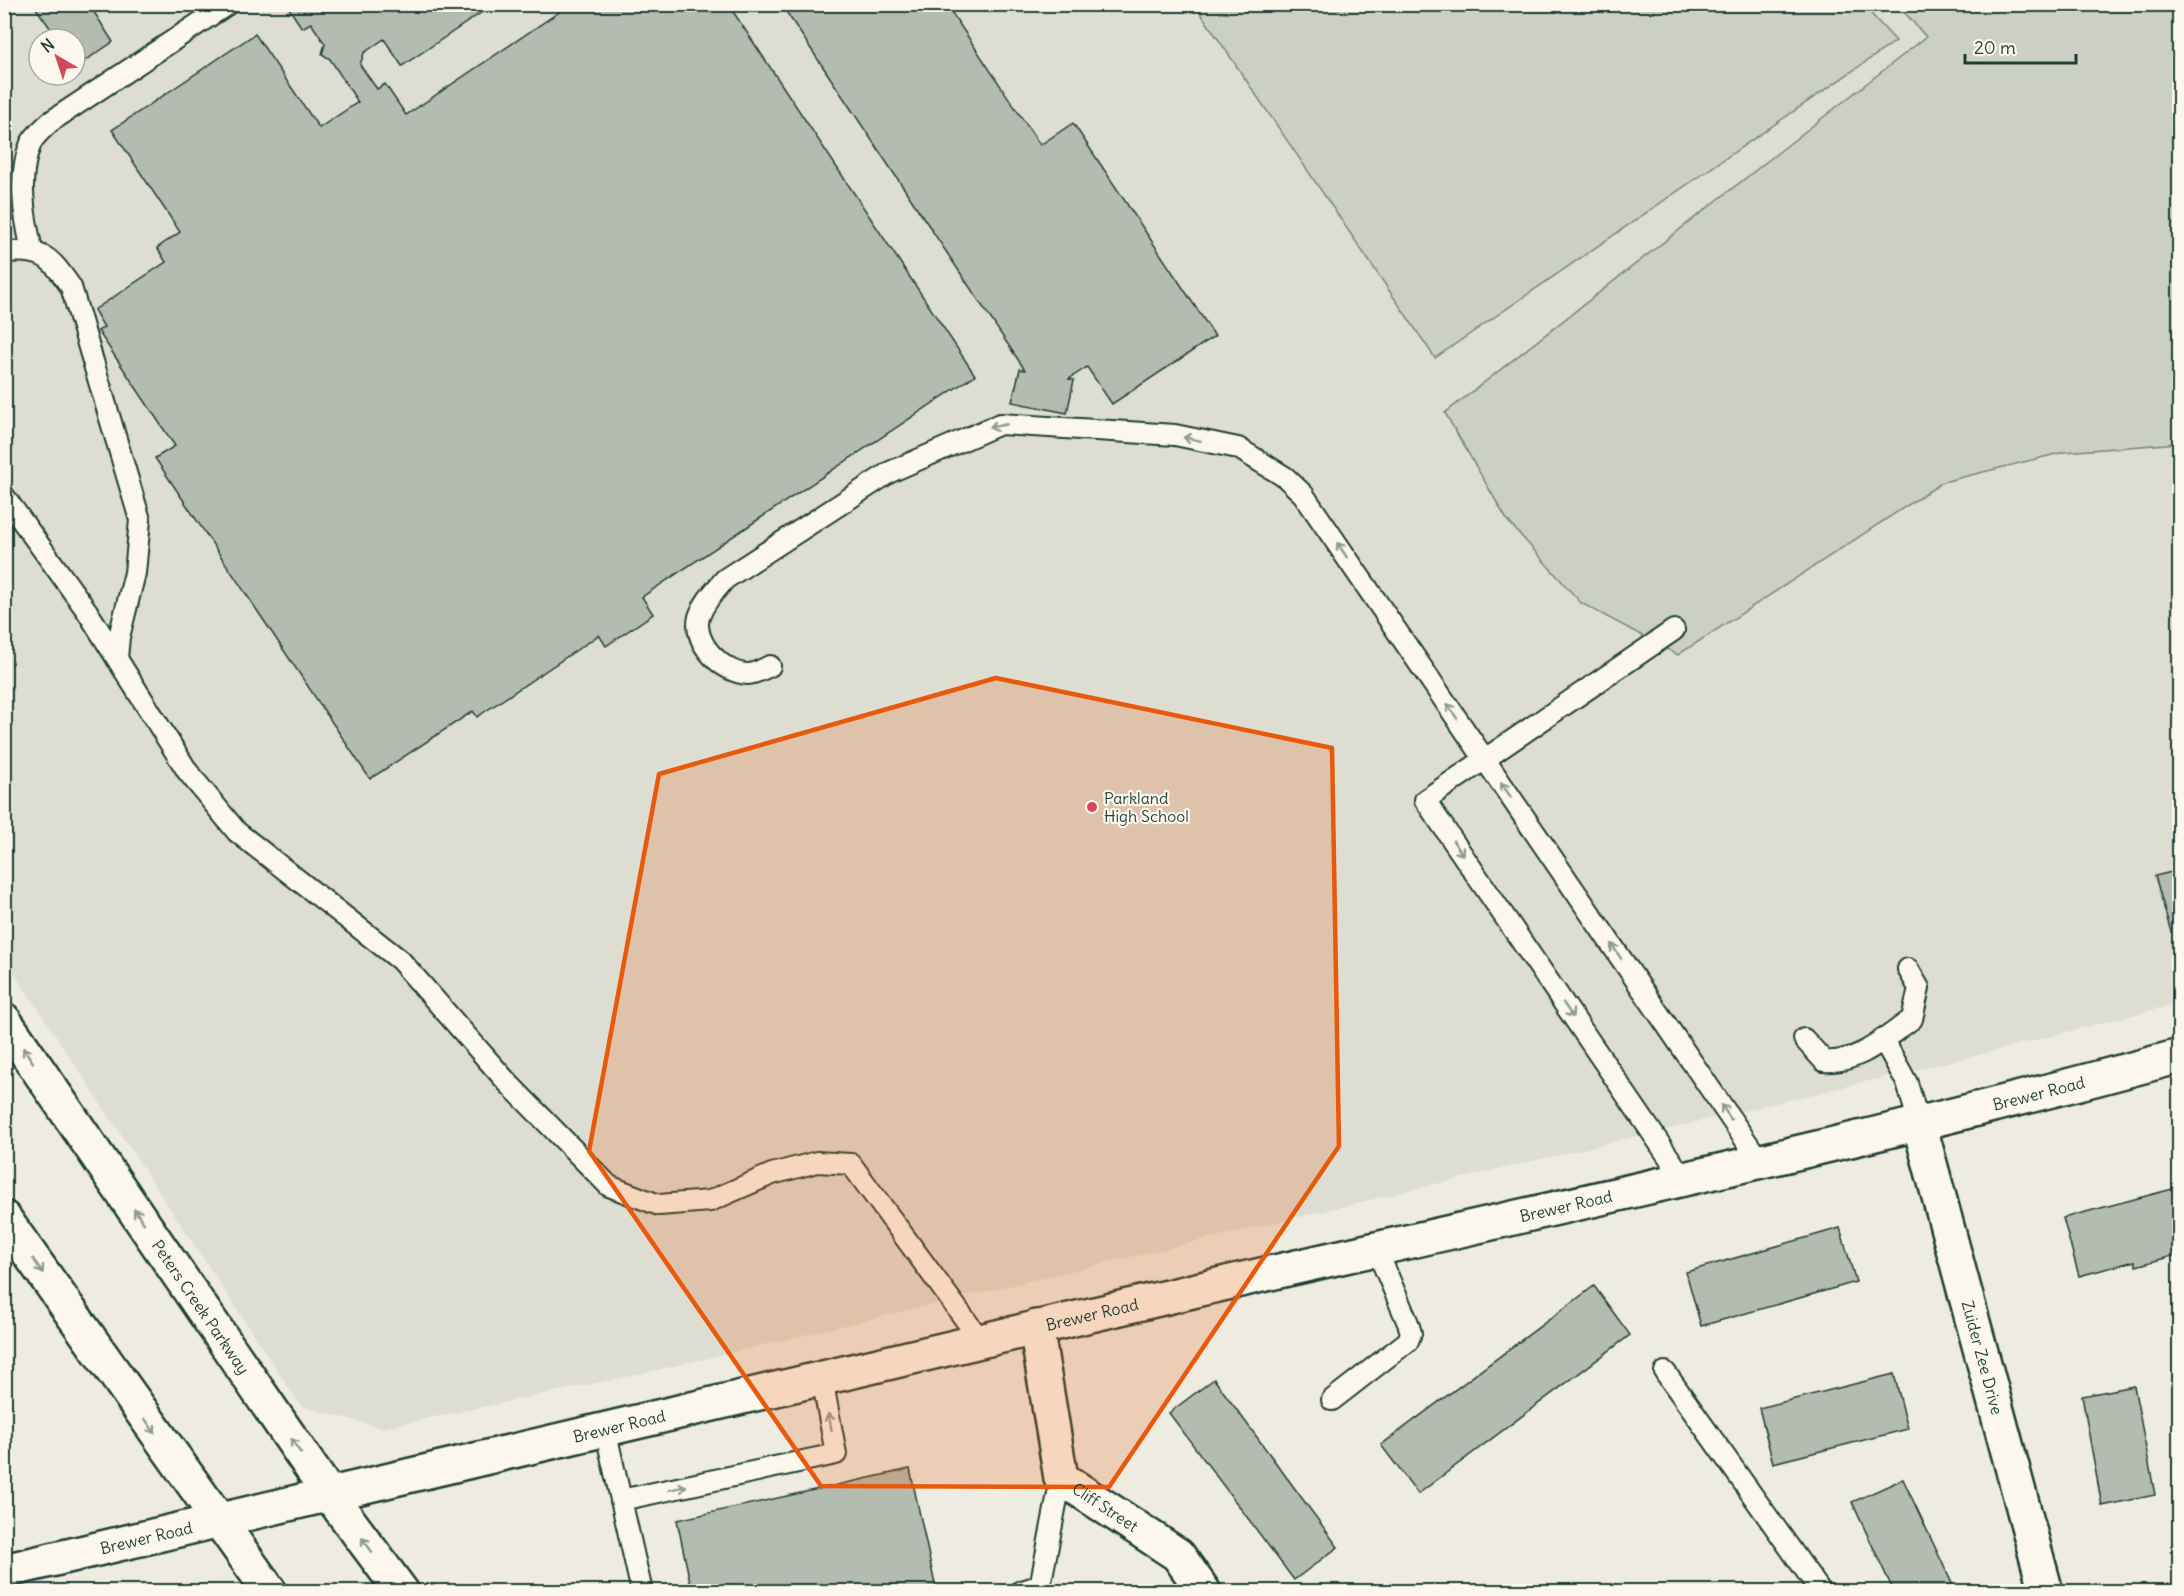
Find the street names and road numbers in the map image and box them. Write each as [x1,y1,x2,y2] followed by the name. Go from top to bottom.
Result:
[1991,1072,2087,1115] street label: Brewer Road
[1518,1186,1614,1226] street label: Brewer Road
[148,1236,254,1378] street label: Peters Creek Parkway
[1044,1294,1140,1335] street label: Brewer Road
[1958,1298,2008,1417] street label: Zuider Zee Drive
[571,1405,667,1447] street label: Brewer Road
[1069,1478,1142,1536] street label: Cliff Street
[98,1517,194,1558] street label: Brewer Road

